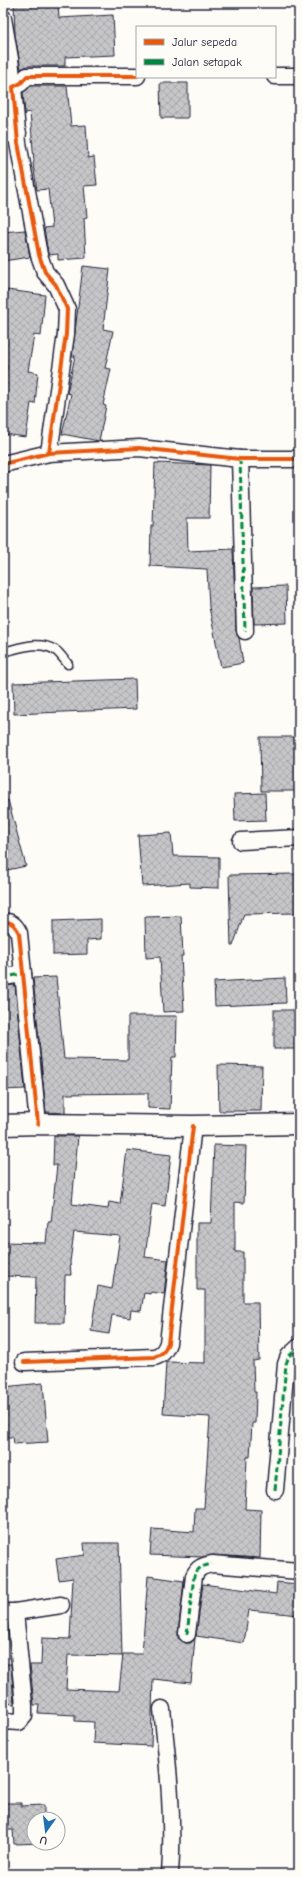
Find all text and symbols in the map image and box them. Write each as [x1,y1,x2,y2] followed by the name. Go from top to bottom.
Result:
[136,26,276,78] legend
[172,35,237,49] text: Jalur sepeda
[172,55,242,69] text: Jalan setapak
[26,1811,66,1851] north arrow
[39,1833,49,1847] text: U

